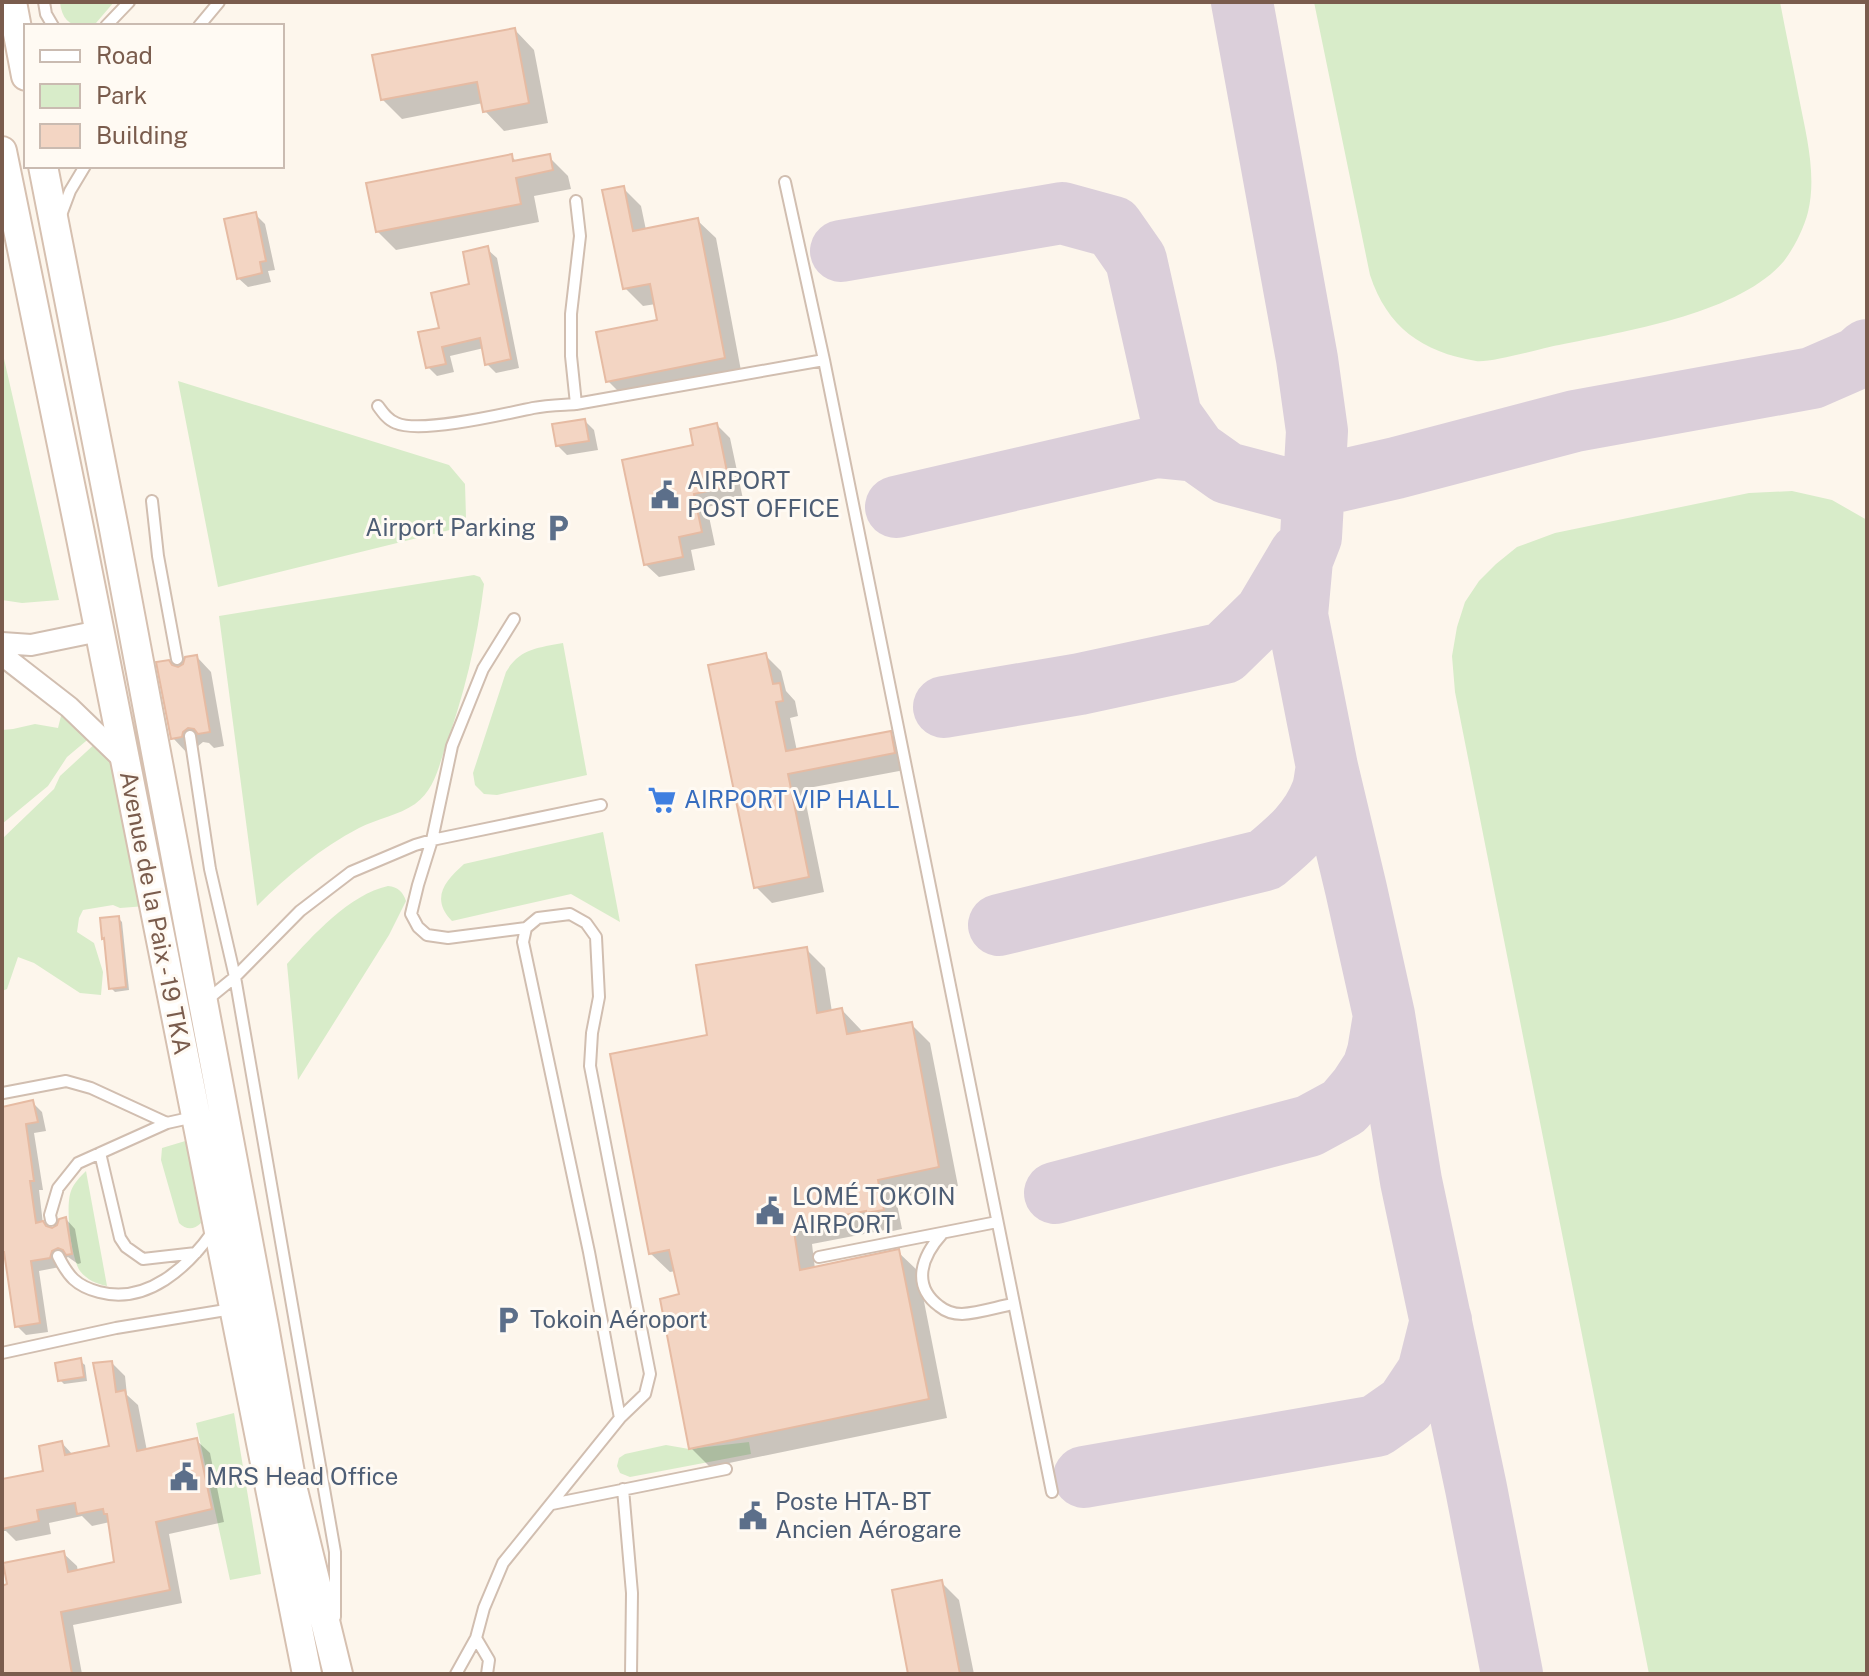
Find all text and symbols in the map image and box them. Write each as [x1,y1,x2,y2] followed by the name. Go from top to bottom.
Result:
[24,24,284,168] legend
[96,41,153,69] text: Road
[96,81,147,109] text: Park
[96,121,188,149] text: Building
[687,466,840,522] place label: AIRPORT POST OFFICE
[650,480,680,510] public building icon: AIRPORT POST OFFICE
[365,513,536,541] place label: Airport Parking
[543,513,573,543] parking icon: Airport Parking
[115,769,197,1057] street label: Avenue de la Paix - 19 TKA
[647,785,677,815] supermarket icon: AIRPORT VIP HALL
[684,785,900,813] place label: AIRPORT VIP HALL
[792,1182,956,1238] place label: LOMÉ TOKOIN AIRPORT
[755,1196,785,1226] public building icon: LOMÉ TOKOIN AIRPORT
[493,1305,523,1335] parking icon: Tokoin Aéroport
[530,1305,708,1333] place label: Tokoin Aéroport
[169,1462,199,1492] public building icon: MRS Head Office
[206,1462,398,1490] place label: MRS Head Office
[775,1487,962,1543] place label: Poste HTA- BT Ancien Aérogare
[738,1501,768,1531] public building icon: Poste HTA- BT Ancien Aérogare

